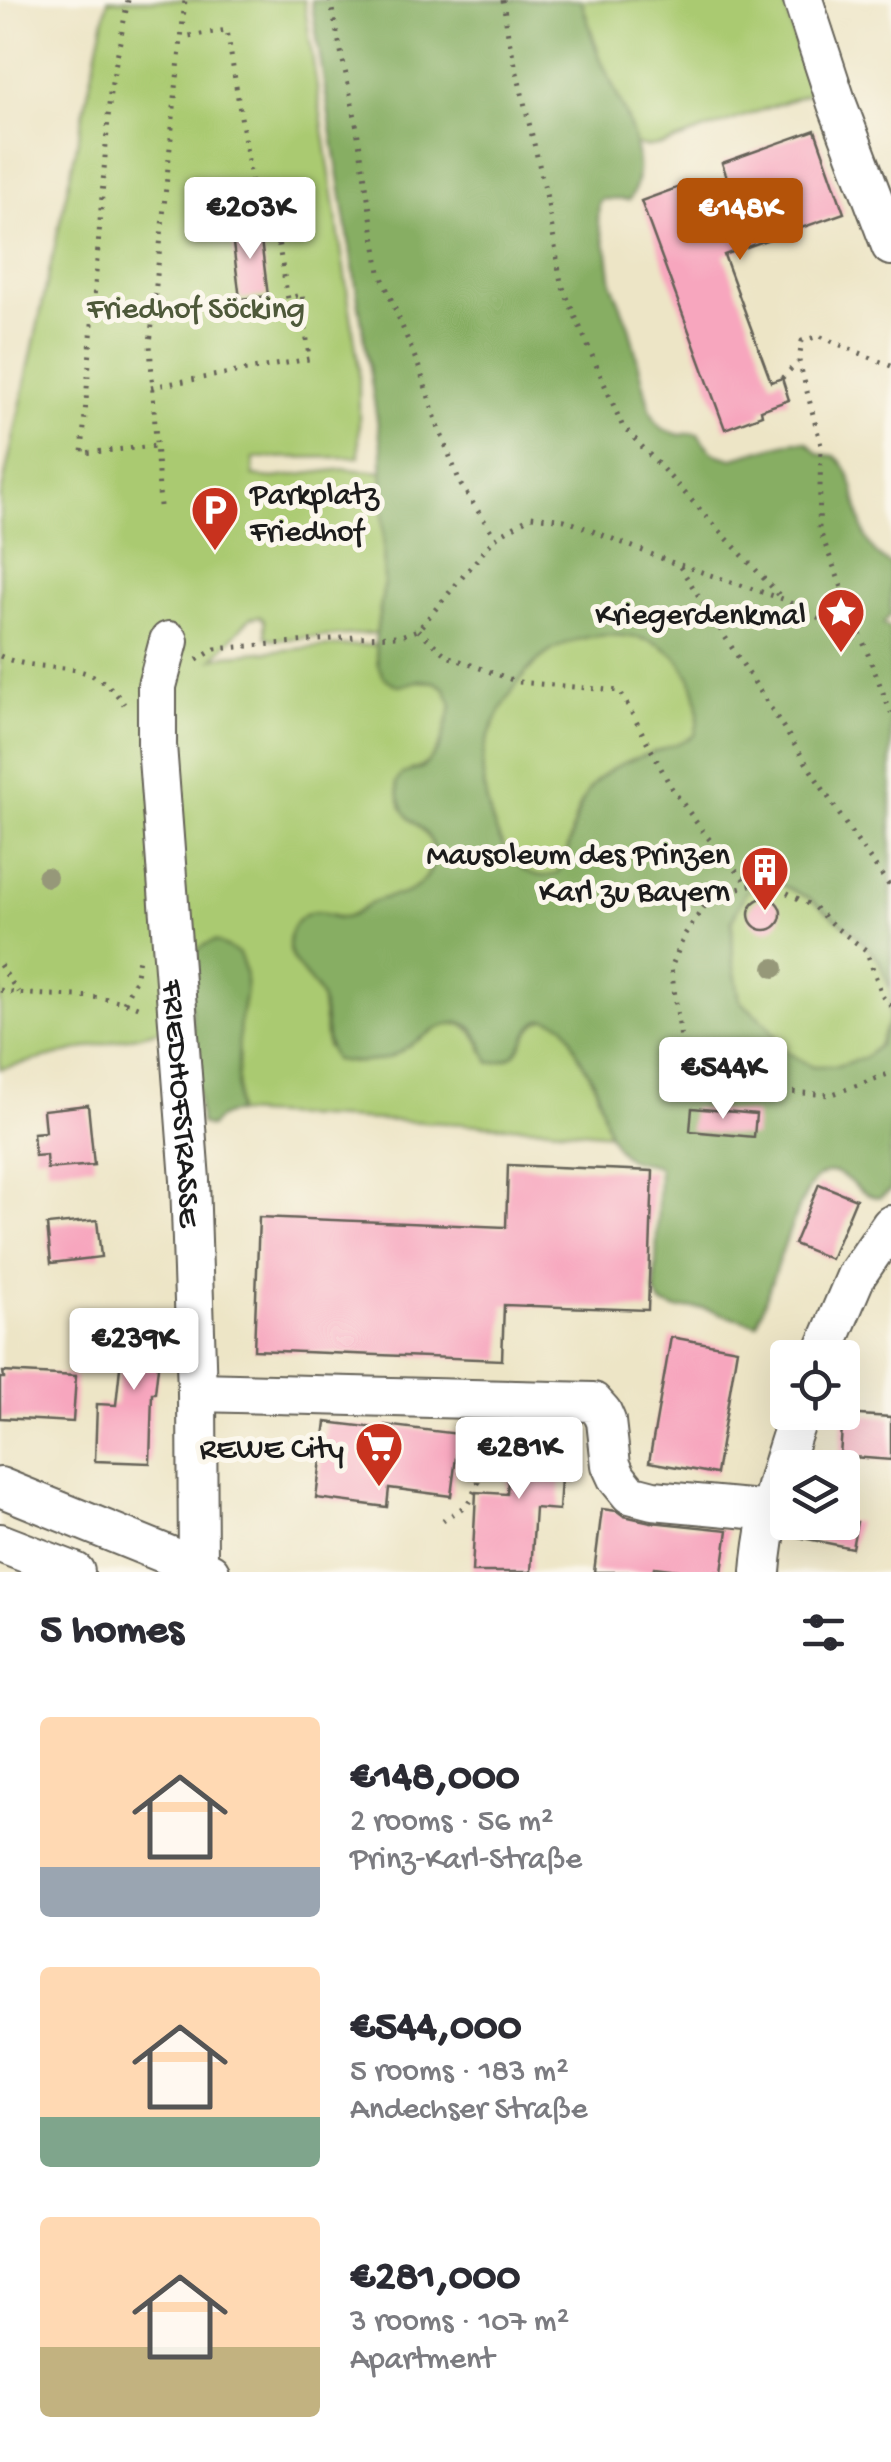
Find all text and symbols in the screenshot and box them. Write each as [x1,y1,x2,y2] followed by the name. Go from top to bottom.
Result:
[180,177,320,262] pin: €203K
[670,178,810,263] pin: €148K
[206,190,294,228] text: €203K
[699,191,781,229] text: €148K
[86,292,305,330] park label: Friedhof Söcking
[249,478,380,553] place label: Parkplatz Friedhof
[189,484,241,552] parking icon: Parkplatz Friedhof
[815,586,867,654] place icon: Kriegerdenkmal
[595,598,806,636] place label: Kriegerdenkmal
[426,838,730,913] place label: Mausoleum des Prinzen Karl zu Bayern
[739,844,791,912] building icon: Mausoleum des Prinzen Karl zu Bayern
[151,978,206,1229] street label: FRIEDHOFSTRASSE
[653,1037,793,1122] pin: €544K
[681,1050,765,1088] text: €544K
[64,1308,204,1393] pin: €239K
[92,1321,177,1359] text: €239K
[770,1340,860,1540] map controls
[770,1340,860,1430] button: locate
[449,1417,589,1502] pin: €281K
[353,1420,405,1488] supermarket icon: REWE City
[478,1430,560,1468] text: €281K
[199,1432,344,1470] place label: REWE City
[770,1450,860,1540] button: layers
[796,1605,851,1660] icon: filters
[40,1608,183,1657] text: 5 homes
[350,1755,520,1804] text: €148,000
[120,1757,240,1877] icon: home
[350,1804,554,1842] text: 2 rooms · 56 m²
[350,1842,582,1880] text: Prinz-Karl-Straße
[350,2005,522,2054] text: €544,000
[120,2007,240,2127] icon: home
[350,2054,569,2092] text: 5 rooms · 183 m²
[350,2092,588,2130] text: Andechser Straße
[350,2255,520,2304] text: €281,000
[120,2257,240,2377] icon: home
[350,2304,569,2342] text: 3 rooms · 107 m²
[350,2342,494,2380] text: Apartment

